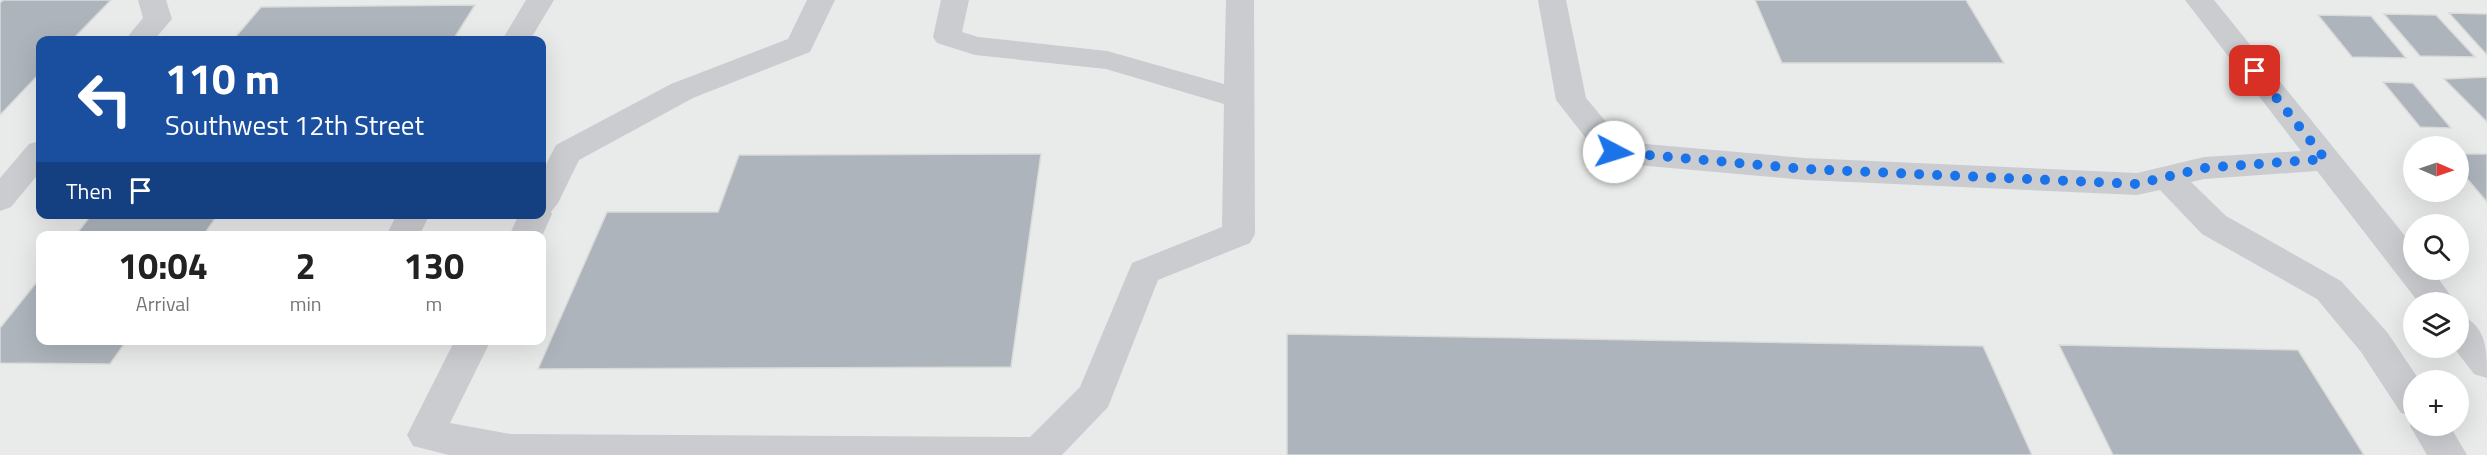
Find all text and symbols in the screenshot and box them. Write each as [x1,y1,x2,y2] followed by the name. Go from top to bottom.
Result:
[2229,45,2280,96] pin
[165,46,280,110] text: 110 m
[2238,54,2271,87] icon: arrive
[66,60,144,138] icon: left
[165,104,424,145] text: Southwest 12th Street
[1582,120,1646,184] position arrow
[2403,136,2469,202] north arrow
[2403,136,2469,436] map controls
[66,174,112,208] text: Then
[124,174,157,207] icon: arrive
[2403,214,2469,280] button: search
[118,238,208,293] text: 10:04
[296,238,316,293] text: 2
[404,238,464,293] text: 130
[136,288,190,319] text: Arrival
[290,288,322,319] text: min
[425,288,442,319] text: m
[2403,292,2469,358] button: layers
[2403,370,2469,436] button: +

